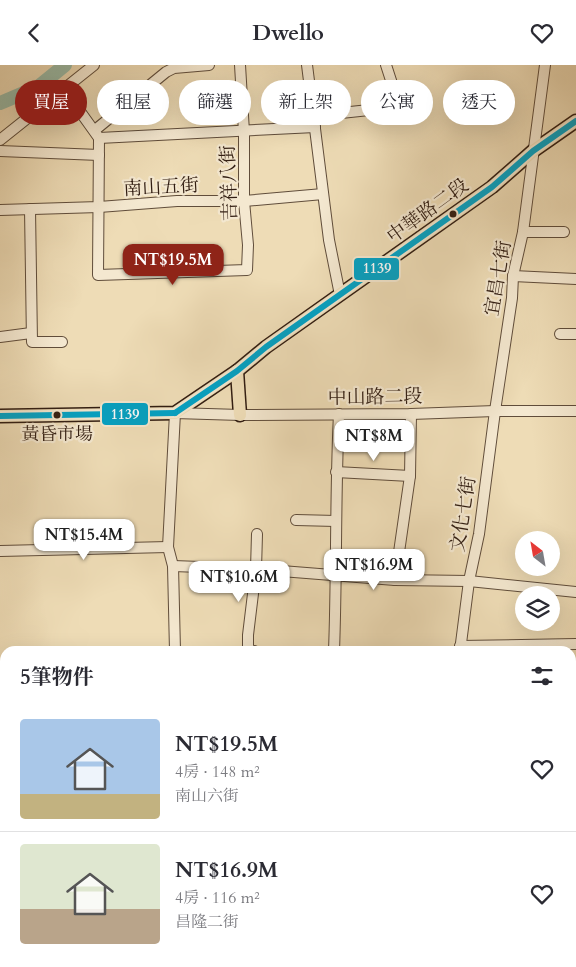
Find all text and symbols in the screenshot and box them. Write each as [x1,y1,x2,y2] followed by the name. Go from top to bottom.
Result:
[252,18,324,48] text: Dwello
[20,19,48,47] icon: back
[528,19,556,47] icon: heart
[15,80,87,125] chip: 買屋
[97,80,169,125] chip: 租屋
[179,80,251,125] chip: 篩選
[261,80,351,125] chip: 新上架
[361,80,433,125] chip: 公寓
[443,80,515,125] chip: 透天
[215,145,243,221] street label: 吉祥八街
[122,172,200,202] street label: 南山五街
[382,172,474,249] street label: 中華路二段
[448,209,458,219] unlabelled marker
[479,238,517,318] street label: 宜昌七街
[121,243,225,286] pin: NT$19.5M
[134,249,212,271] text: NT$19.5M
[353,257,400,281] line badge: 1139
[363,259,391,278] text: 1139
[327,383,423,411] street label: 中山路二段
[101,402,149,426] line badge: 1139
[111,405,139,424] text: 1139
[52,410,62,420] marker: 黃昏市場
[339,419,409,462] pin: NT$8M
[21,422,93,447] place label: 黃昏市場
[345,425,403,447] text: NT$8M
[444,475,482,554] street label: 文化七街
[32,519,136,561] pin: NT$15.4M
[45,524,123,546] text: NT$15.4M
[515,531,560,576] north arrow
[515,531,560,631] map controls
[322,549,426,591] pin: NT$16.9M
[335,554,413,576] text: NT$16.9M
[187,561,291,603] pin: NT$10.6M
[200,566,278,588] text: NT$10.6M
[515,586,560,631] button: layers
[528,662,556,690] icon: filters
[20,663,94,692] text: 5筆物件
[175,730,278,759] text: NT$19.5M
[60,739,120,799] icon: home
[528,755,556,783] icon: heart
[175,761,260,783] text: 4房 · 148 m²
[175,785,239,807] text: 南山六街
[175,856,278,885] text: NT$16.9M
[60,864,120,924] icon: home
[528,880,556,908] icon: heart
[175,887,260,909] text: 4房 · 116 m²
[175,911,239,933] text: 昌隆二街

